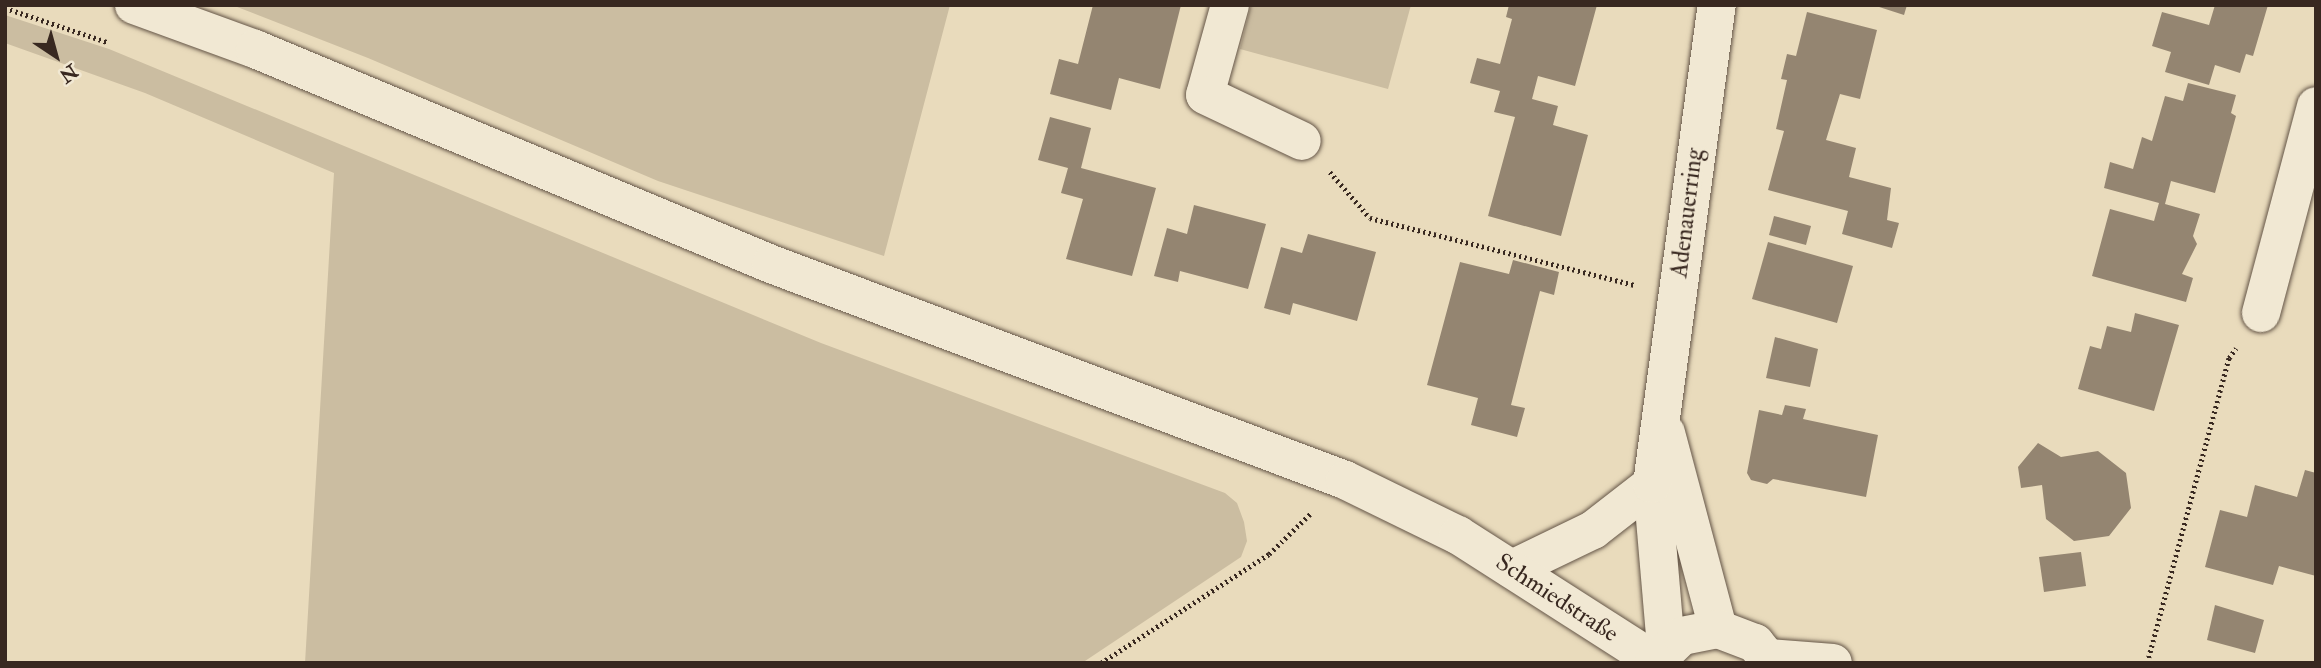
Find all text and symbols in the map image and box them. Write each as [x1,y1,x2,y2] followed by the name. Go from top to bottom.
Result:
[21,21,91,91] north arrow
[54,58,82,88] text: N
[1665,147,1709,279] street label: Adenauerring
[1490,548,1624,648] street label: Schmiedstraße

